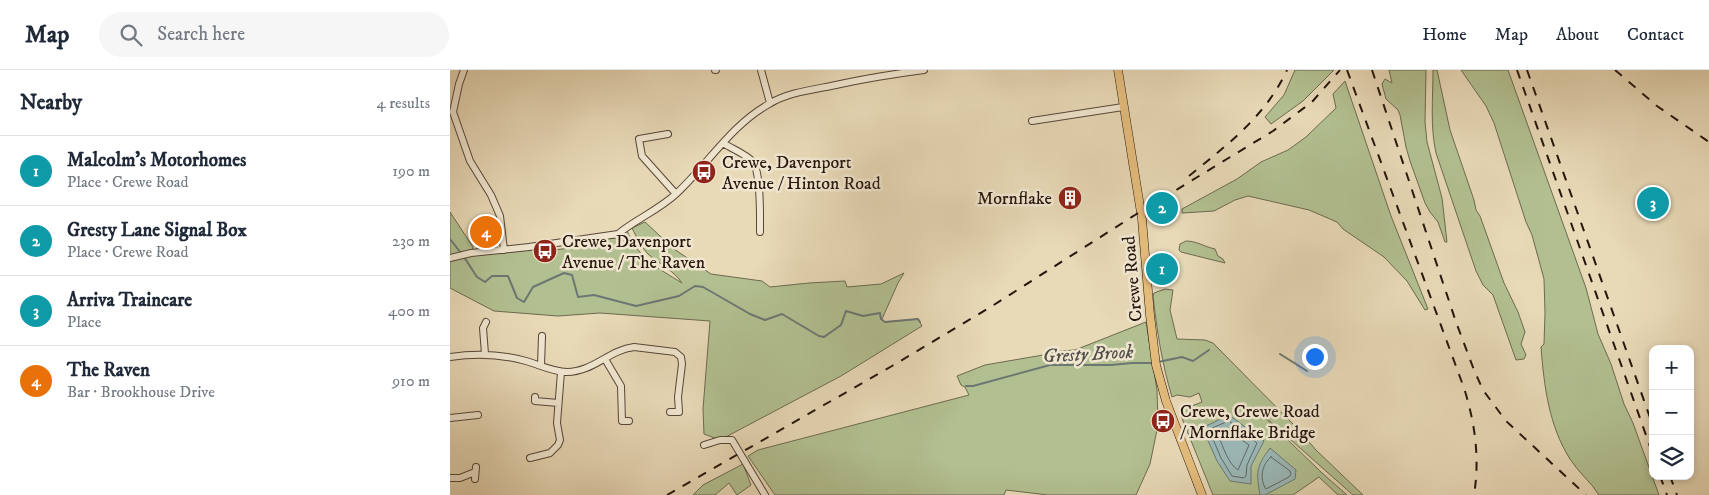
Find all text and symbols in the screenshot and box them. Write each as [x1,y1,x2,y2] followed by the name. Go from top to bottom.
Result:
[99,12,449,57] search box
[25,20,69,50] text: Map
[117,21,145,49] icon: search
[157,23,245,46] text: Search here
[1422,24,1467,46] text: Home
[1495,24,1528,46] text: Map
[1556,24,1599,46] text: About
[1627,24,1684,46] text: Contact
[20,90,82,116] text: Nearby
[377,93,430,113] text: 4 results
[67,149,246,172] text: Malcolm's Motorhomes
[722,152,881,195] place label: Crewe, Davenport Avenue / Hinton Road
[691,159,717,185] bus stop icon: Crewe, Davenport Avenue / Hinton Road
[33,161,39,181] text: 1
[392,161,430,181] text: 190 m
[67,172,189,192] text: Place · Crewe Road
[1637,184,1669,222] pin: 3
[1057,185,1083,211] building icon: Mornflake
[977,188,1052,210] place label: Mornflake
[1146,189,1178,227] pin: 2
[470,213,502,251] pin: 4
[67,219,247,242] text: Gresty Lane Signal Box
[32,231,40,251] text: 2
[392,231,430,251] text: 230 m
[562,231,706,274] place label: Crewe, Davenport Avenue / The Raven
[1118,235,1148,323] street label: Crewe Road
[532,238,558,264] bus stop icon: Crewe, Davenport Avenue / The Raven
[67,242,189,262] text: Place · Crewe Road
[1146,250,1178,288] pin: 1
[67,289,192,312] text: Arriva Traincare
[33,301,39,321] text: 3
[388,301,430,321] text: 400 m
[67,312,101,332] text: Place
[1042,341,1134,368] water label: Gresty Brook
[1302,344,1328,370] your location
[1649,345,1694,480] map controls
[1649,345,1694,390] button: +
[67,359,150,382] text: The Raven
[31,371,41,391] text: 4
[392,371,430,391] text: 910 m
[67,382,215,402] text: Bar · Brookhouse Drive
[1649,390,1694,435] button: −
[1180,401,1320,444] place label: Crewe, Crewe Road / Mornflake Bridge
[1150,408,1176,434] bus stop icon: Crewe, Crewe Road / Mornflake Bridge
[1649,435,1694,480] button: layers

